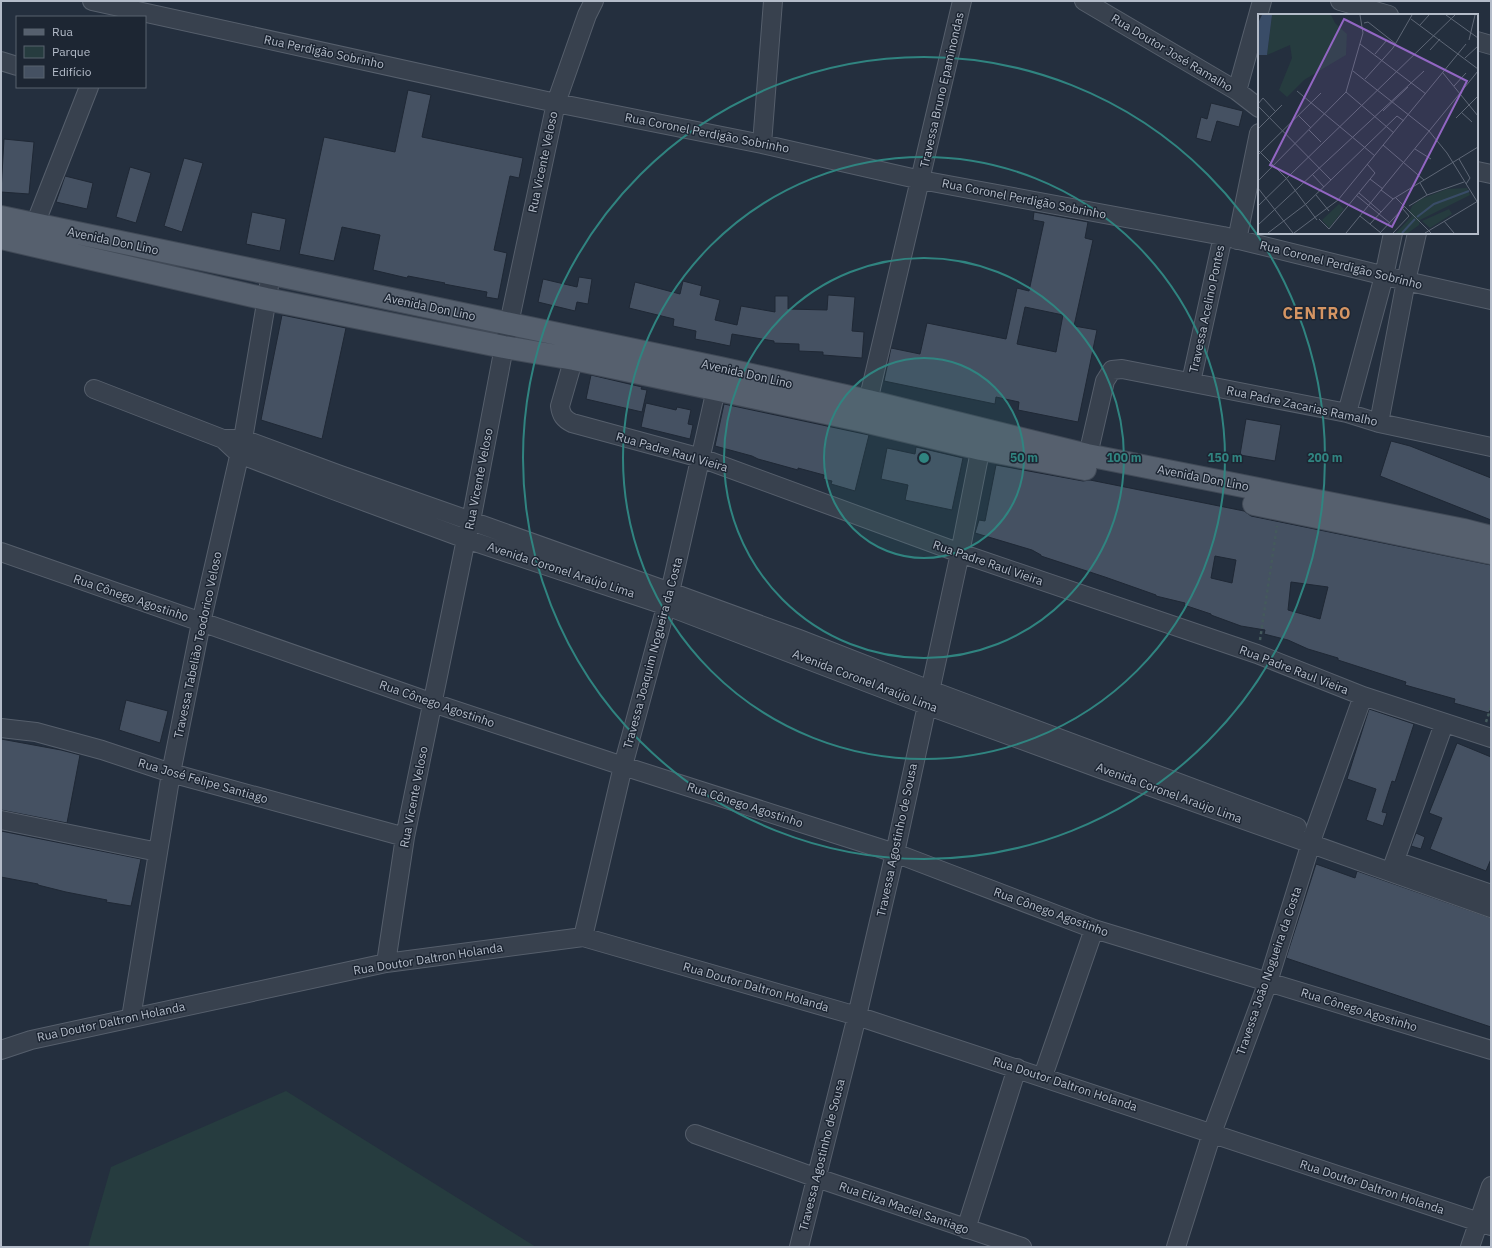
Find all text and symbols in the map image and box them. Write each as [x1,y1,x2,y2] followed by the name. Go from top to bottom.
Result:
[1109,10,1236,95] street label: Rua Doutor José Ramalho
[916,11,967,169] street label: Travessa Bruno Epaminondas
[1258,14,1478,234] inset map
[16,16,146,88] legend
[52,24,73,39] text: Rua
[263,31,386,72] street label: Rua Perdigão Sobrinho
[52,44,91,59] text: Parque
[52,64,92,79] text: Edifício
[624,109,791,156] street label: Rua Coronel Perdigão Sobrinho
[524,110,561,214] street label: Rua Vicente Veloso
[941,175,1108,222] street label: Rua Coronel Perdigão Sobrinho
[66,224,160,258] street label: Avenida Don Lino
[1258,237,1424,292] street label: Rua Coronel Perdigão Sobrinho
[1186,243,1227,374] street label: Travessa Acelino Pontes
[383,290,477,324] street label: Avenida Don Lino
[1282,303,1352,323] district label: CENTRO
[700,356,794,391] street label: Avenida Don Lino
[1225,382,1379,429] street label: Rua Padre Zacarias Ramalho
[461,427,496,531] street label: Rua Vicente Veloso
[615,428,730,475] street label: Rua Padre Raul Vieira
[1010,450,1038,465] text: 50 m
[1106,450,1142,465] text: 100 m
[1207,450,1243,465] text: 150 m
[1307,450,1343,465] text: 200 m
[917,451,931,465] centre of rings
[1156,461,1250,494] street label: Avenida Don Lino
[931,537,1046,589] street label: Rua Padre Raul Vieira
[485,539,637,601] street label: Avenida Coronel Araújo Lima
[170,550,225,740] street label: Travessa Tabelião Teodorico Veloso
[620,555,686,750] street label: Travessa Joaquim Nogueira da Costa
[71,571,191,624] street label: Rua Cônego Agostinho
[1238,642,1351,697] street label: Rua Padre Raul Vieira
[790,646,940,715] street label: Avenida Coronel Araújo Lima
[377,677,497,730] street label: Rua Cônego Agostinho
[396,745,431,849] street label: Rua Vicente Veloso
[137,755,270,806] street label: Rua José Felipe Santiago
[1094,759,1245,826] street label: Avenida Coronel Araújo Lima
[873,761,920,918] street label: Travessa Agostinho de Sousa
[685,779,805,830] street label: Rua Cônego Agostinho
[992,884,1111,939] street label: Rua Cônego Agostinho
[1233,884,1305,1057] street label: Travessa João Nogueira da Costa
[352,939,504,978] street label: Rua Doutor Daltron Holanda
[681,958,831,1015] street label: Rua Doutor Daltron Holanda
[1299,985,1420,1034] street label: Rua Cônego Agostinho
[35,998,187,1045] street label: Rua Doutor Daltron Holanda
[991,1053,1140,1114] street label: Rua Doutor Daltron Holanda
[795,1077,848,1232] street label: Travessa Agostinho de Sousa
[1298,1156,1447,1217] street label: Rua Doutor Daltron Holanda
[837,1178,971,1237] street label: Rua Eliza Maciel Santiago

